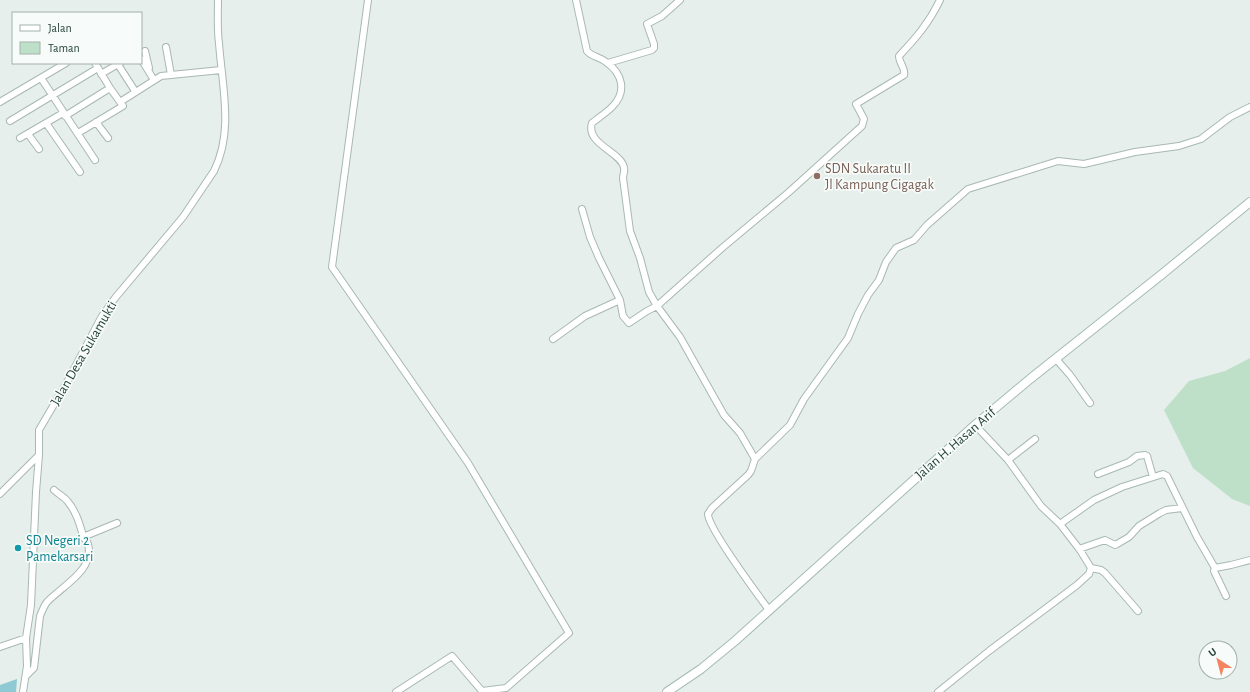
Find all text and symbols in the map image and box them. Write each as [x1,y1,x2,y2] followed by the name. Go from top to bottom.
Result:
[12,12,142,64] legend
[48,22,72,34] text: Jalan
[48,42,80,54] text: Taman
[825,162,934,192] place label: SDN Sukaratu II Jl Kampung Cigagak
[812,171,822,181] marker: SDN Sukaratu II Jl Kampung Cigagak
[48,299,119,408] street label: Jalan Desa Sukamukti
[913,405,999,482] street label: Jalan H. Hasan Arif
[26,534,93,564] place label: SD Negeri 2 Pamekarsari
[13,543,23,553] marker: SD Negeri 2 Pamekarsari
[1198,640,1238,680] north arrow
[1206,646,1218,659] text: U

